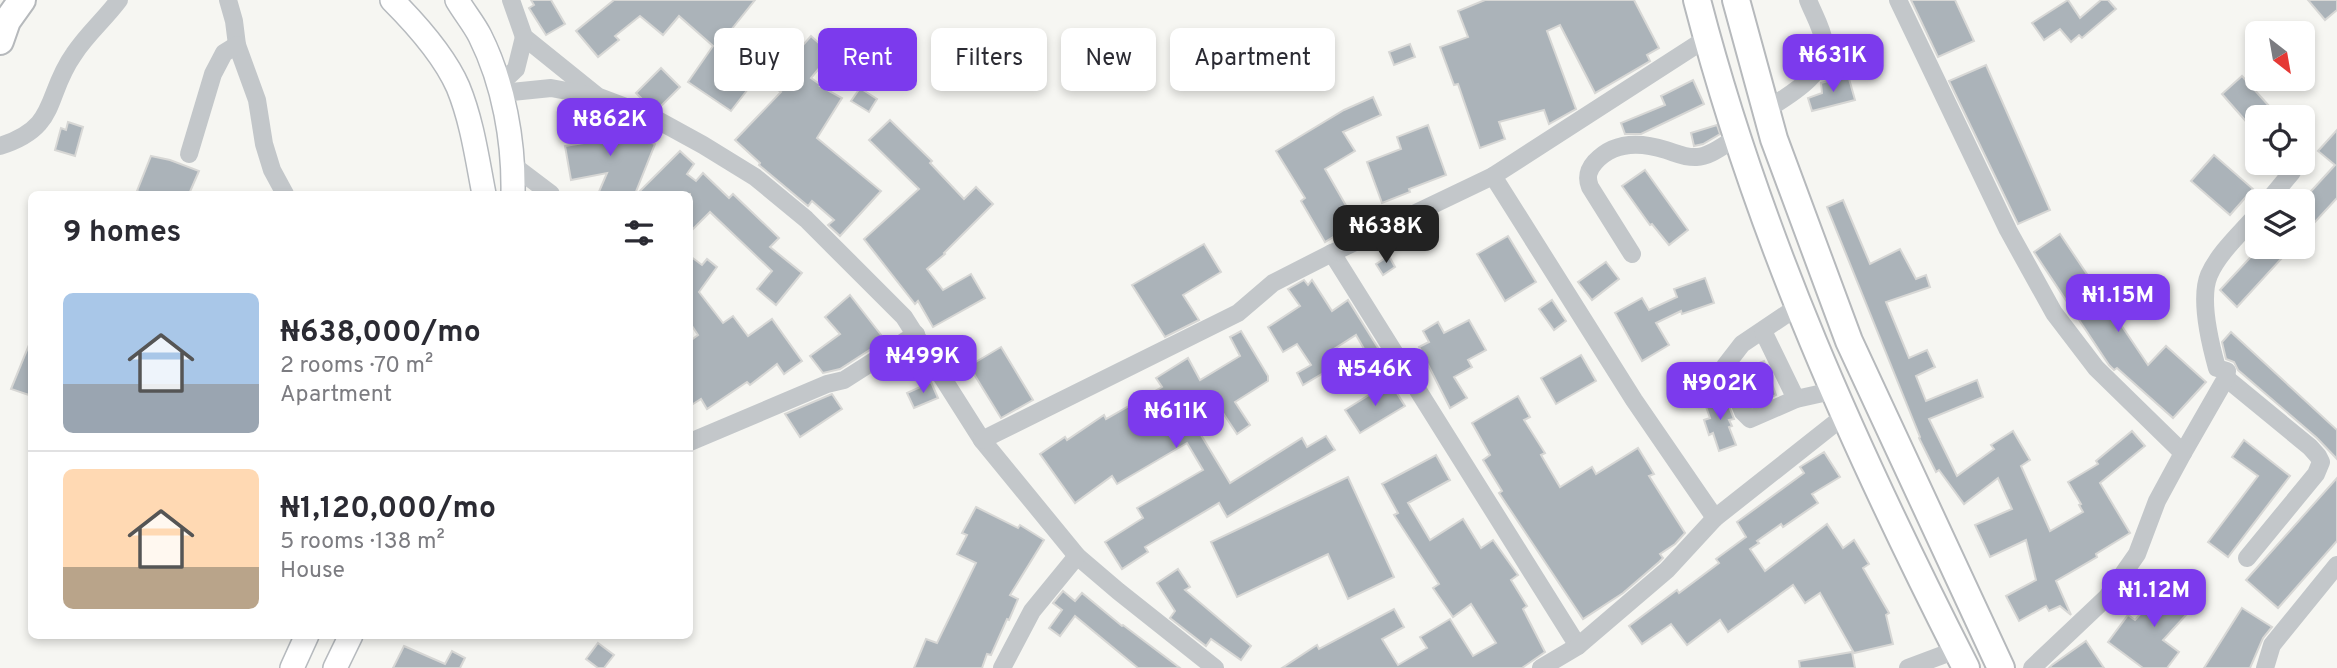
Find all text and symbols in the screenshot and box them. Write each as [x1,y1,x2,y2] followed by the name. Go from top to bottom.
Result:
[2245,21,2315,91] north arrow
[2245,21,2315,259] map controls
[714,28,804,91] chip: Buy
[818,28,917,91] chip: Rent
[931,28,1047,91] chip: Filters
[1061,28,1156,91] chip: New
[1170,28,1335,91] chip: Apartment
[1784,34,1882,94] pin: ₦631K
[1799,42,1867,71] text: ₦631K
[561,99,659,158] pin: ₦862K
[2245,105,2315,175] button: locate
[573,106,647,135] text: ₦862K
[2245,189,2315,259] button: layers
[1337,205,1435,265] pin: ₦638K
[1349,213,1423,242] text: ₦638K
[620,214,658,252] icon: filters
[63,215,181,252] text: 9 homes
[2061,274,2175,334] pin: ₦1.15M
[2082,282,2154,311] text: ₦1.15M
[280,315,481,352] text: ₦638,000/mo
[119,321,203,405] icon: home
[874,336,972,395] pin: ₦499K
[886,343,960,372] text: ₦499K
[1326,348,1424,408] pin: ₦546K
[280,352,433,381] text: 2 rooms · 70 m²
[1337,356,1413,385] text: ₦546K
[1671,362,1769,422] pin: ₦902K
[1682,370,1758,399] text: ₦902K
[280,381,392,410] text: Apartment
[1127,391,1225,450] pin: ₦611K
[1144,398,1208,427] text: ₦611K
[280,491,496,528] text: ₦1,120,000/mo
[119,497,203,581] icon: home
[280,528,445,557] text: 5 rooms · 138 m²
[280,557,345,586] text: House
[2097,570,2211,629] pin: ₦1.12M
[2118,577,2190,606] text: ₦1.12M

